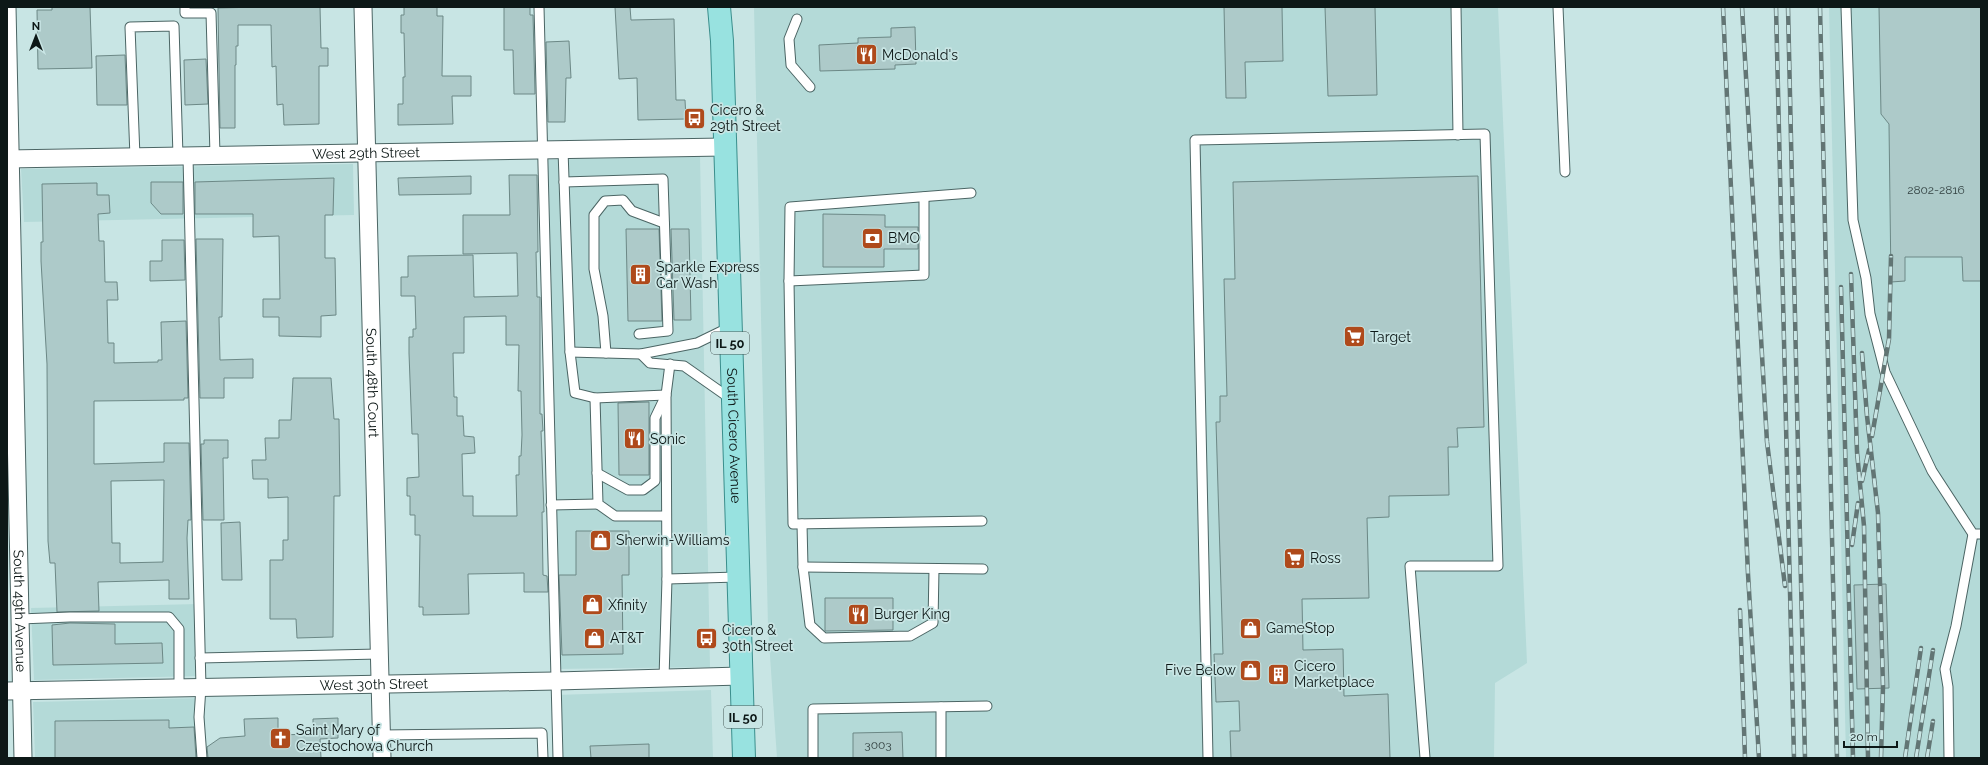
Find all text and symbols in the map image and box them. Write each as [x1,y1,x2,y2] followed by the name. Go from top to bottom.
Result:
[16,16,56,56] north arrow
[32,20,40,33] text: N
[854,42,880,68] restaurant icon: McDonald's
[882,47,958,63] place label: McDonald's
[710,102,781,134] place label: Cicero & 29th Street
[682,105,708,131] bus stop icon: Cicero & 29th Street
[312,144,420,162] street label: West 29th Street
[1907,183,1965,197] house number: 2802-2816
[860,225,886,251] bank icon: BMO
[888,230,920,246] place label: BMO
[656,259,760,291] place label: Sparkle Express Car Wash
[627,262,653,288] building icon: Sparkle Express Car Wash
[1341,324,1367,350] supermarket icon: Target
[363,328,382,438] street label: South 48th Court
[1370,329,1411,345] place label: Target
[711,332,749,354] road number: IL 50
[724,368,744,504] street label: South Cicero Avenue
[621,426,647,452] restaurant icon: Sonic
[650,431,686,447] place label: Sonic
[587,527,613,553] shop icon: Sherwin-Williams
[616,532,730,548] place label: Sherwin-Williams
[1281,545,1307,571] supermarket icon: Ross
[11,549,29,672] street label: South 49th Avenue
[1310,550,1341,566] place label: Ross
[580,592,606,618] shop icon: Xfinity
[608,597,648,613] place label: Xfinity
[846,601,872,627] restaurant icon: Burger King
[874,606,950,622] place label: Burger King
[1238,615,1264,641] shop icon: GameStop
[1266,620,1335,636] place label: GameStop
[722,622,794,654] place label: Cicero & 30th Street
[582,625,608,651] shop icon: AT&T
[693,625,719,651] bus stop icon: Cicero & 30th Street
[610,630,645,646] place label: AT&T
[1238,657,1264,683] shop icon: Five Below
[1294,658,1375,690] place label: Cicero Marketplace
[1266,661,1292,687] building icon: Cicero Marketplace
[1165,662,1237,678] place label: Five Below
[320,675,429,693] street label: West 30th Street
[724,706,762,728] road number: IL 50
[296,722,433,754] place label: Saint Mary of Czestochowa Church
[1844,723,1897,749] scale bar
[268,725,294,751] church icon: Saint Mary of Czestochowa Church
[1850,730,1878,744] text: 20 m
[864,738,892,752] house number: 3003

